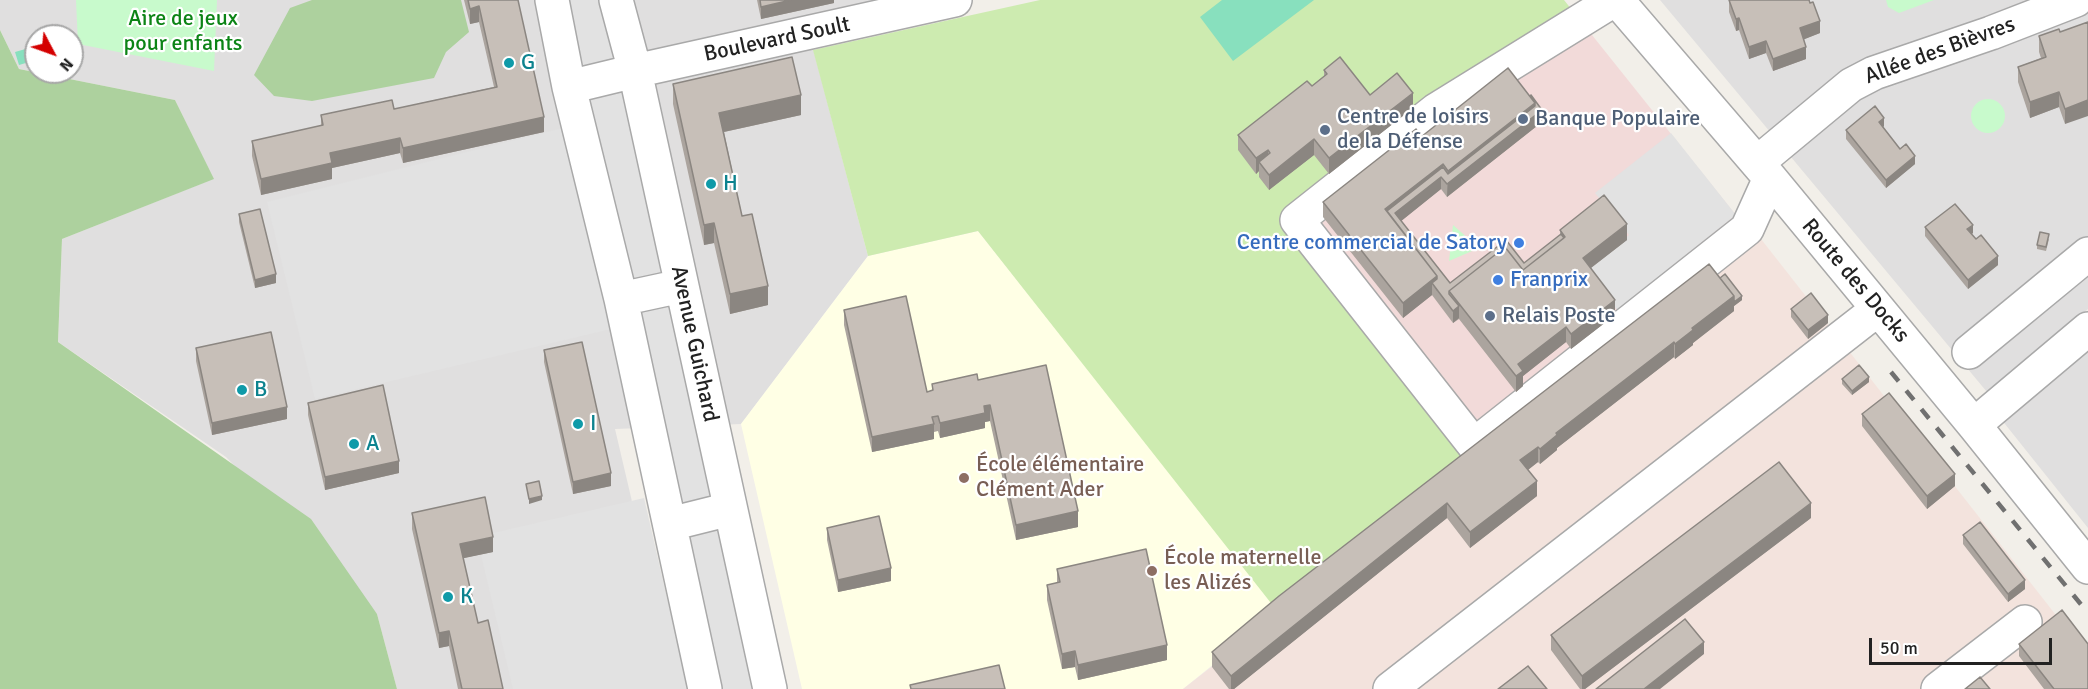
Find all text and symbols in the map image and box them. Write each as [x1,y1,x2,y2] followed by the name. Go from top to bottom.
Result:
[124,6,242,57] park label: Aire de jeux pour enfants
[701,12,853,68] street label: Boulevard Soult
[1861,12,2019,90] street label: Allée des Bièvres
[24,24,84,84] north arrow
[521,50,535,76] place label: G
[55,54,77,75] text: N
[502,56,516,70] marker: G
[1337,104,1489,156] place label: Centre de loisirs de la Défense
[1535,106,1700,132] place label: Banque Populaire
[1516,112,1530,126] marker: Banque Populaire
[1318,123,1332,137] marker: Centre de loisirs de la Défense
[723,171,738,197] place label: H
[704,177,718,191] marker: H
[1796,214,1914,348] street label: Route des Docks
[1237,230,1507,256] place label: Centre commercial de Satory
[1512,236,1526,250] marker: Centre commercial de Satory
[665,264,723,424] street label: Avenue Guichard
[1510,267,1588,293] place label: Franprix
[1491,273,1505,287] marker: Franprix
[1502,303,1615,329] place label: Relais Poste
[1483,309,1497,323] marker: Relais Poste
[254,377,267,403] place label: B
[235,383,249,397] marker: B
[590,411,596,437] place label: I
[571,417,585,431] marker: I
[366,431,379,457] place label: A
[347,437,361,451] marker: A
[976,452,1144,504] place label: École élémentaire Clément Ader
[957,471,971,485] marker: École élémentaire Clément Ader
[1164,545,1322,596] place label: École maternelle les Alizés
[1145,564,1159,578] marker: École maternelle les Alizés
[460,584,473,610] place label: K
[441,590,455,604] marker: K
[1872,626,2055,664] scale bar
[1880,637,1918,659] text: 50 m

